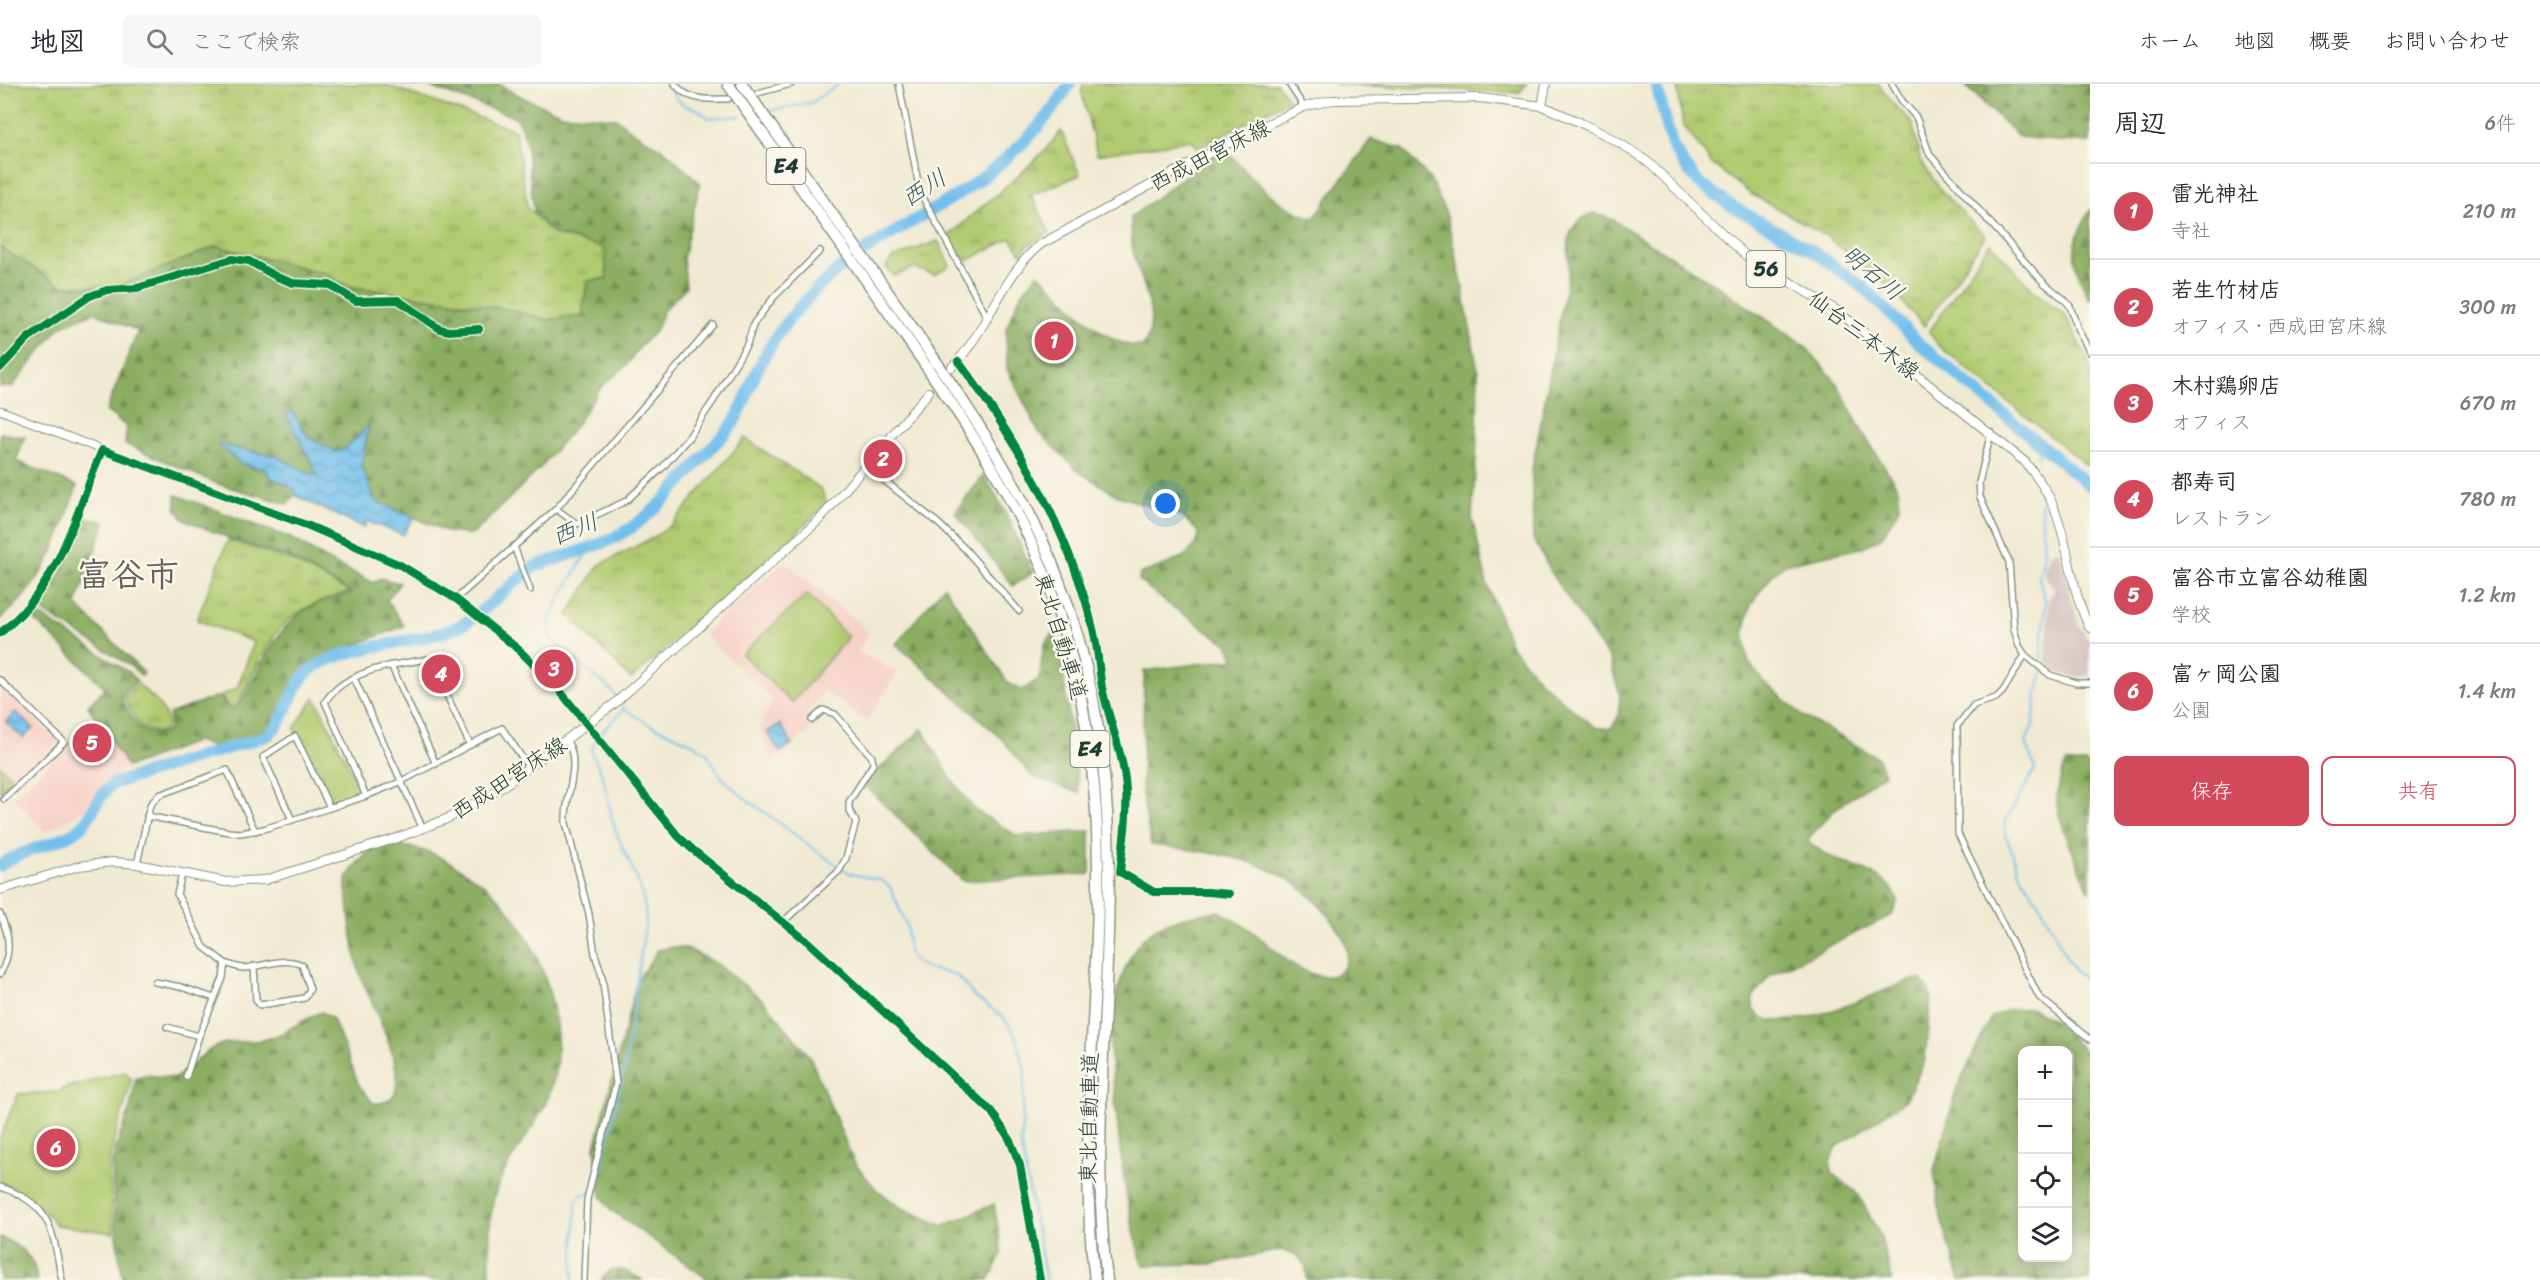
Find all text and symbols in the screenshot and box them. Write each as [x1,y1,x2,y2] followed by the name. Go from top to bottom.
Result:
[122,14,542,68] search box
[30,17,86,66] text: 地図
[191,22,301,61] text: ここで検索
[2139,22,2201,60] text: ホーム
[2234,22,2276,60] text: 地図
[2309,22,2351,60] text: 概要
[2384,22,2510,60] text: お問い合わせ
[143,25,176,58] icon: search
[2114,100,2166,146] text: 周辺
[2485,106,2516,141] text: 6件
[1142,108,1278,202] street label: 西成田宮床線
[766,148,806,184] road number: E4
[893,157,955,219] water label: 西川
[2171,174,2259,213] text: 雷光神社
[2129,194,2138,229] text: 1
[2463,194,2516,229] text: 210 m
[2171,213,2211,248] text: 寺社
[1832,234,1914,312] water label: 明石川
[1746,251,1786,287] road number: 56
[2171,270,2281,309] text: 若生竹材店
[1800,280,1928,390] street label: 仙台三本木線
[2128,290,2139,325] text: 2
[2459,290,2516,325] text: 300 m
[2171,309,2387,344] text: オフィス · 西成田宮床線
[1034,318,1074,364] pin: 1
[2171,366,2281,405] text: 木村鶏卵店
[2128,386,2139,421] text: 3
[2460,386,2516,421] text: 670 m
[2171,405,2251,440] text: オフィス
[864,436,902,482] pin: 2
[2171,462,2237,501] text: 都寿司
[2127,482,2140,517] text: 4
[2459,482,2516,517] text: 780 m
[1151,489,1180,518] your location
[545,501,605,557] water label: 西川
[2171,501,2273,536] text: レストラン
[77,545,179,605] district label: 富谷市
[2171,558,2369,597] text: 富谷市立富谷幼稚園
[1023,567,1099,705] street label: 東北自動車道
[2127,578,2140,613] text: 5
[2459,578,2516,613] text: 1.2 km
[2171,597,2211,632] text: 学校
[534,646,574,692] pin: 3
[422,652,460,696] pin: 4
[2171,654,2281,693] text: 富ヶ岡公園
[2128,674,2139,709] text: 6
[2458,674,2516,709] text: 1.4 km
[2171,693,2211,728] text: 公園
[72,720,112,766] pin: 5
[443,726,575,830] street label: 西成田宮床線
[1070,731,1110,767] road number: E4
[2114,756,2309,826] button: 保存
[2321,756,2516,826] button: 共有
[2018,1046,2072,1262] map controls
[2018,1046,2072,1100] button: +
[1068,1052,1110,1184] street label: 東北自動車道
[2018,1100,2072,1154] button: −
[36,1126,76,1170] pin: 6
[2018,1154,2072,1208] button: locate
[2018,1208,2072,1262] button: layers

